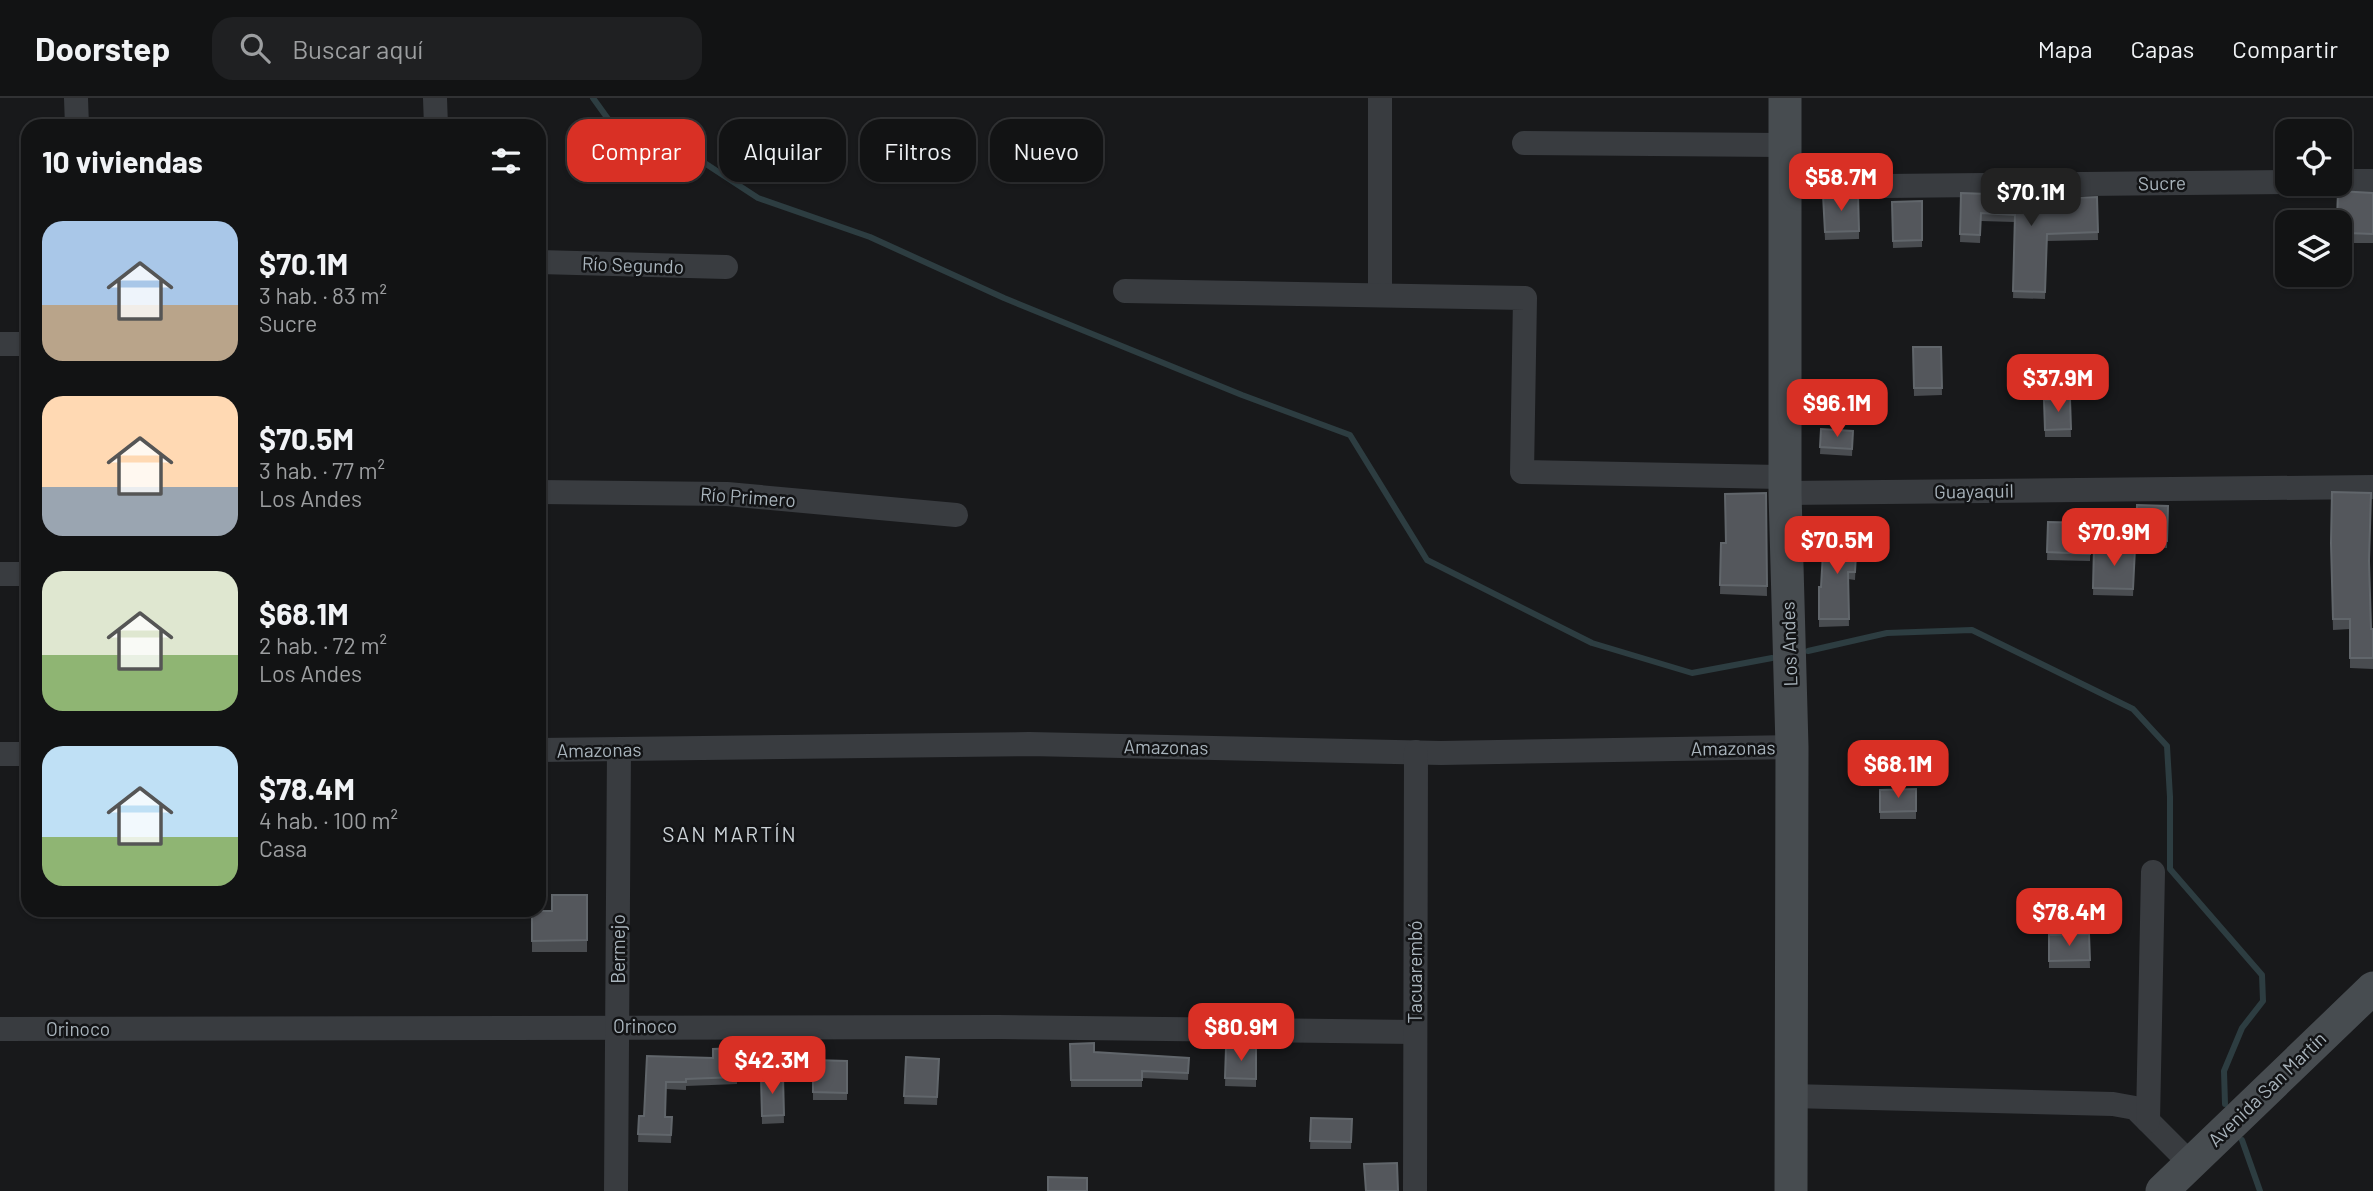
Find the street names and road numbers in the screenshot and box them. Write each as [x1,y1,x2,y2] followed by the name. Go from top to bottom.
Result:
[2138,171,2186,194] street label: Sucre
[582,251,685,278] street label: Río Segundo
[1934,478,2014,503] street label: Guayaquil
[699,482,797,511] street label: Río Primero
[1776,601,1801,687] street label: Los Andes
[1123,734,1209,759] street label: Amazonas
[1690,735,1776,760] street label: Amazonas
[556,737,642,762] street label: Amazonas
[606,914,629,984] street label: Bermejo
[1403,920,1426,1024] street label: Tacuarembó
[613,1014,677,1037] street label: Orinoco
[46,1017,110,1040] street label: Orinoco
[2203,1026,2330,1151] street label: Avenida San Martín

